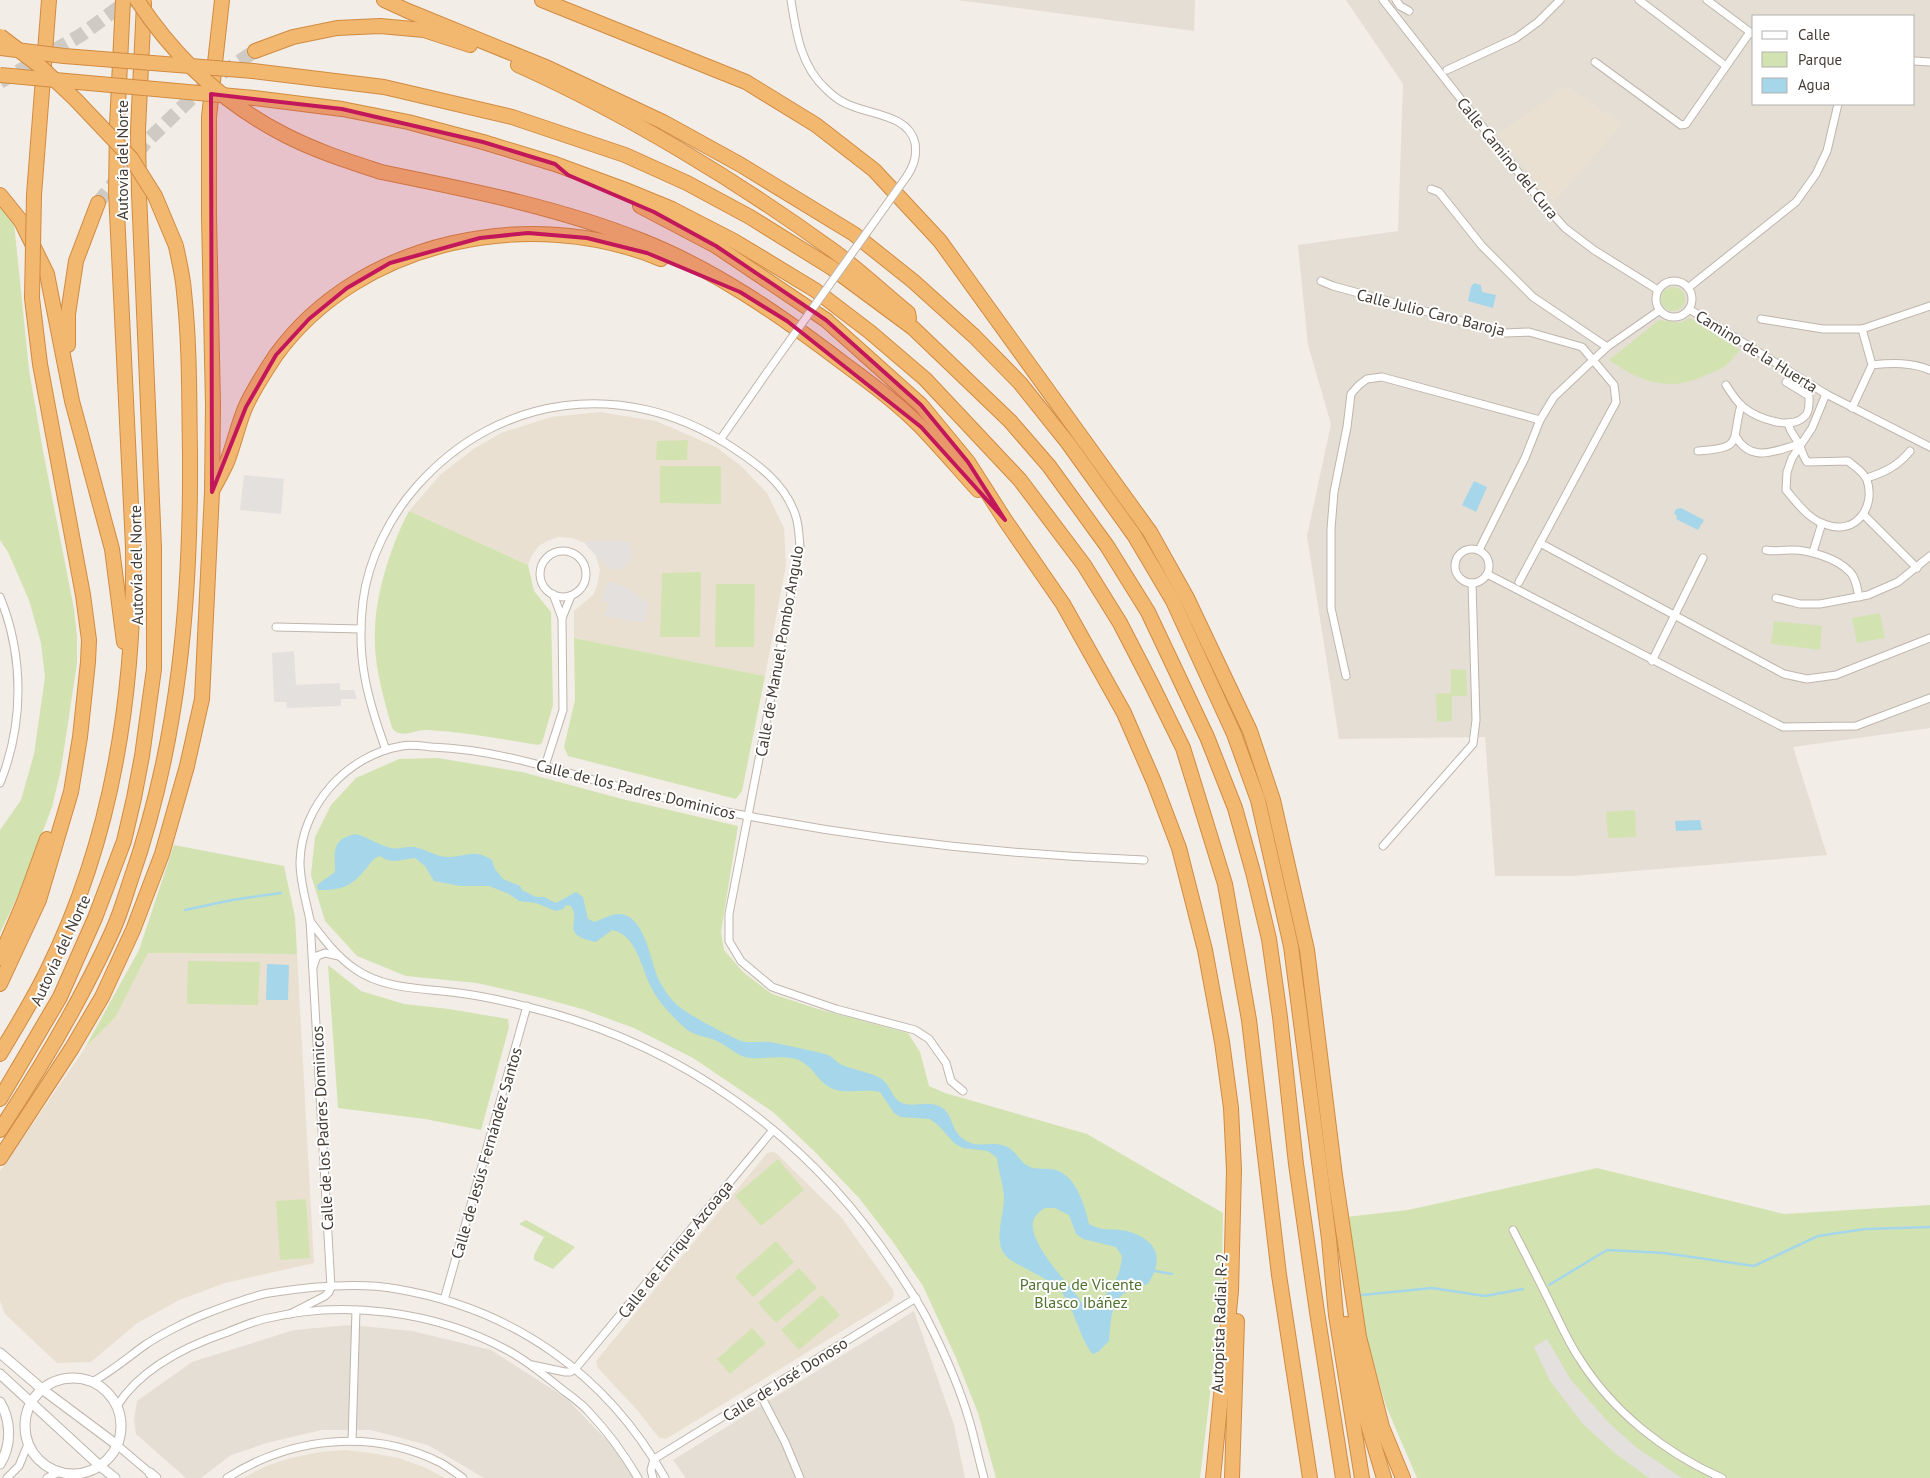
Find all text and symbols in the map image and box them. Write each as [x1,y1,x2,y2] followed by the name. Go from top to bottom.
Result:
[1752,15,1915,105] legend
[1798,25,1830,44] text: Calle
[1798,50,1842,69] text: Parque
[1798,75,1830,94] text: Agua
[1453,93,1563,223] street label: Calle Camino del Cura
[112,100,132,220] street label: Autovía del Norte
[1355,284,1507,340] street label: Calle Julio Caro Baroja
[1692,305,1822,397] street label: Camino de la Huerta
[125,505,147,625] street label: Autovía del Norte
[751,544,807,758] street label: Calle de Manuel Pombo Angulo
[534,755,738,824] street label: Calle de los Padres Dominicos
[26,891,94,1009] street label: Autovía del Norte
[307,1025,337,1231] street label: Calle de los Padres Dominicos
[446,1045,526,1261] street label: Calle de Jesús Fernández Santos
[613,1176,737,1322] street label: Calle de Enrique Azcoaga
[1207,1253,1231,1393] street label: Autopista Radial R-2
[1020,1274,1142,1312] park label: Parque de Vicente Blasco Ibáñez
[719,1332,851,1426] street label: Calle de José Donoso

